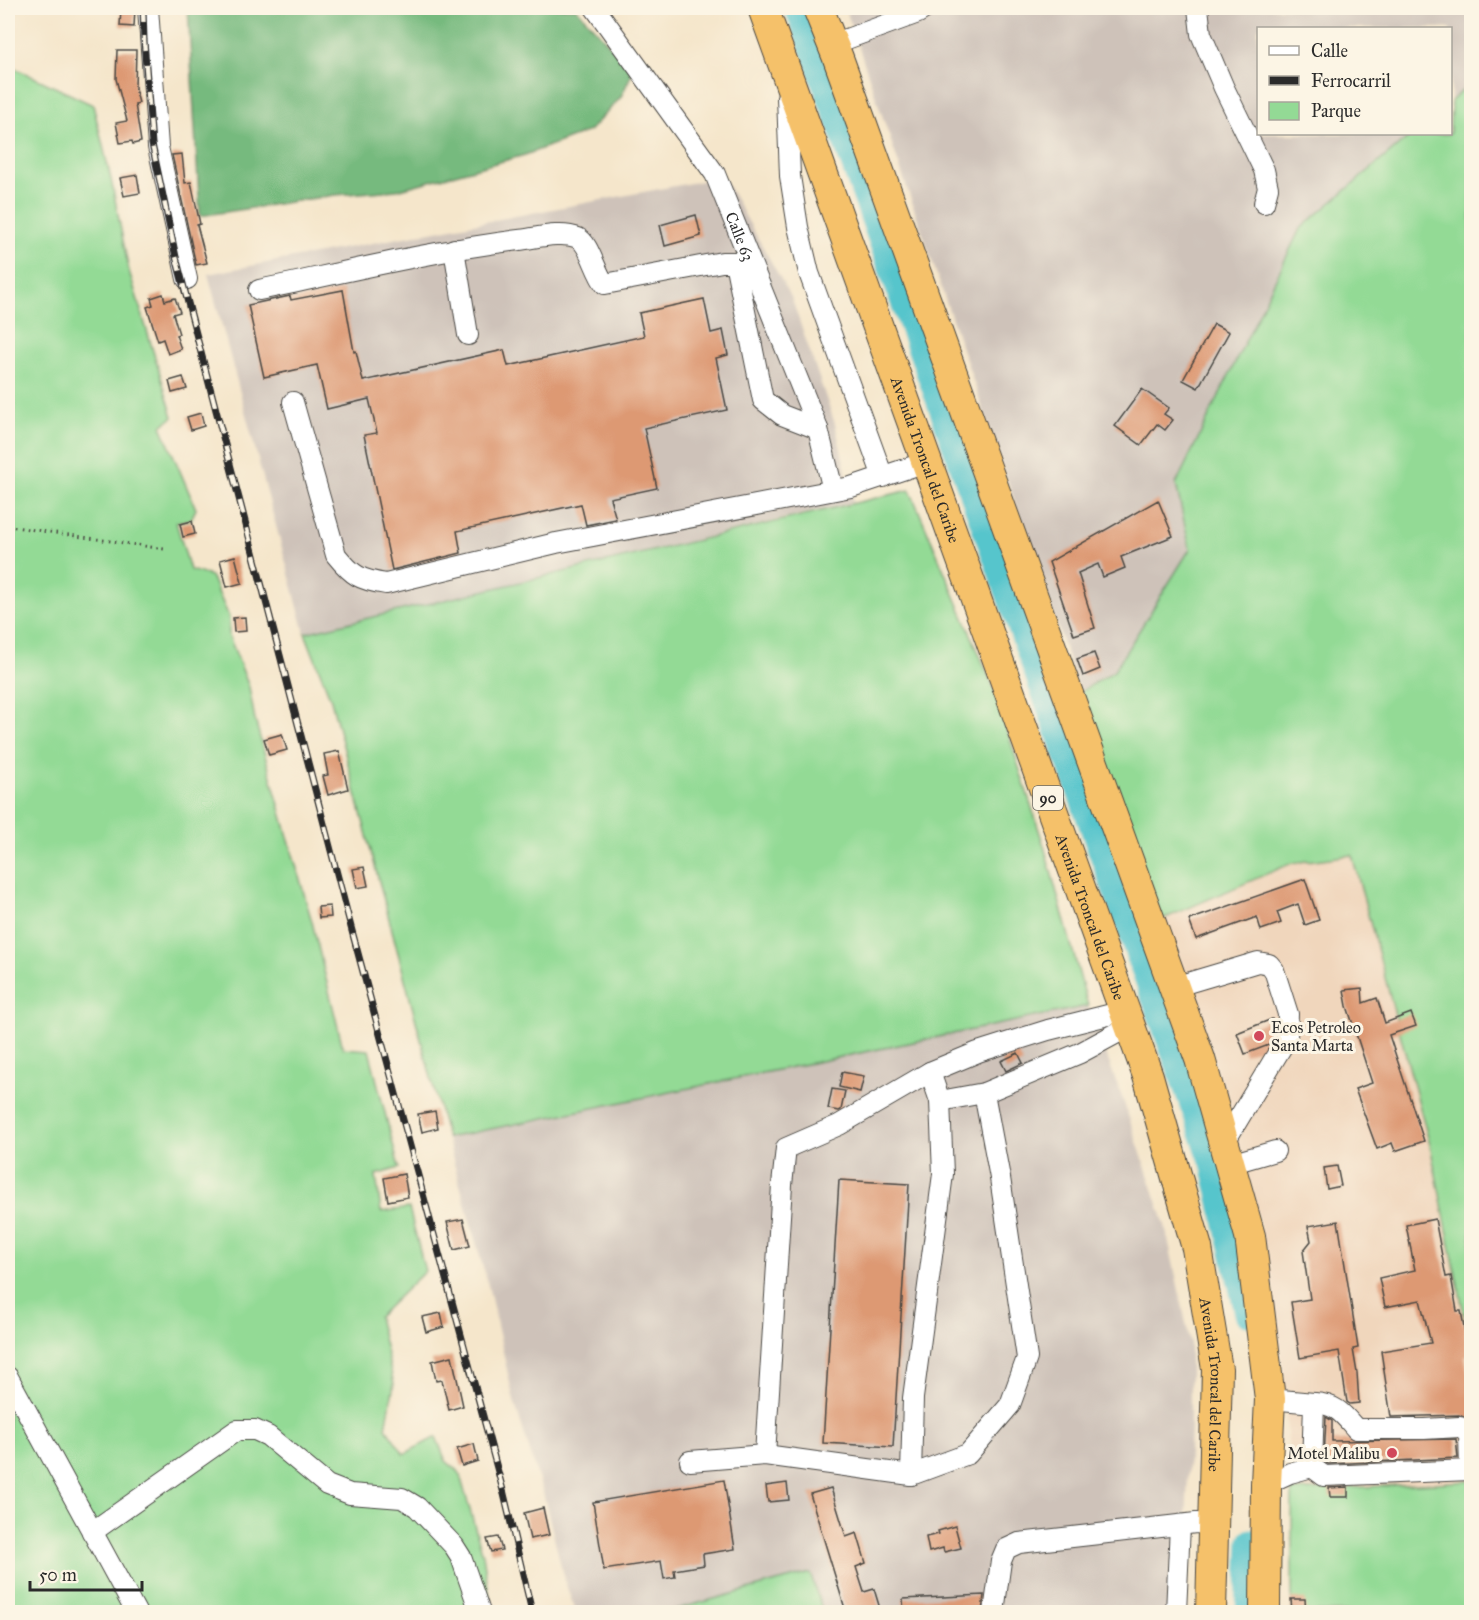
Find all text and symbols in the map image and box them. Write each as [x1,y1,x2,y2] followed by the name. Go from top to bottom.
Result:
[1257,27,1452,135] legend
[1311,40,1348,62] text: Calle
[1311,70,1391,92] text: Ferrocarril
[1311,100,1361,123] text: Parque
[722,209,759,263] street label: Calle 63
[887,373,965,545] street label: Avenida Troncal del Caribe
[1033,786,1063,810] road number: 90
[1052,830,1129,1003] street label: Avenida Troncal del Caribe
[1271,1018,1361,1055] place label: Ecos Petroleo Santa Marta
[1252,1029,1266,1043] marker: Ecos Petroleo Santa Marta
[1196,1295,1227,1472] street label: Avenida Troncal del Caribe
[1287,1444,1380,1463] place label: Motel Malibu
[1385,1446,1399,1460] marker: Motel Malibu
[30,1554,142,1592] scale bar
[39,1564,77,1586] text: 50 m

